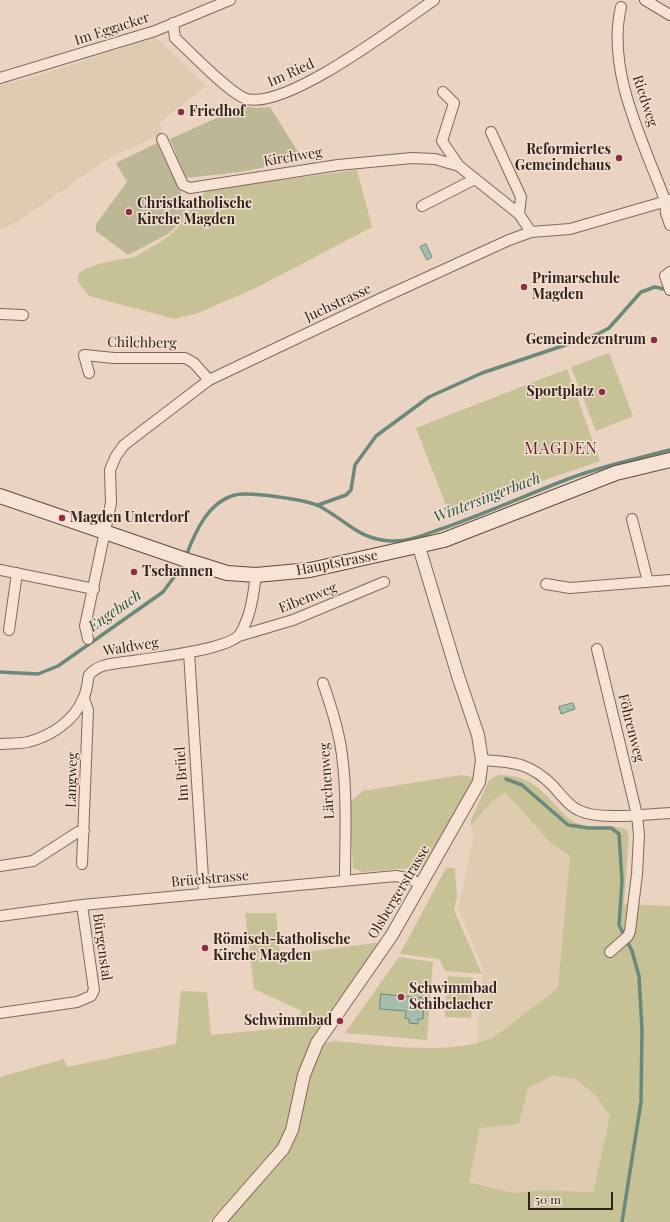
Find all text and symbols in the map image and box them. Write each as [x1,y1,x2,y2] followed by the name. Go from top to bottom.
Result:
[72,9,152,49] street label: Im Eggacker
[265,55,317,91] street label: Im Ried
[629,73,661,129] street label: Riedweg
[189,104,245,120] place label: Friedhof
[176,107,186,117] marker: Friedhof
[515,142,611,174] place label: Reformiertes Gemeindehaus
[262,144,324,170] street label: Kirchweg
[614,153,624,163] marker: Reformiertes Gemeindehaus
[137,196,252,228] place label: Christkatholische Kirche Magden
[124,207,134,217] marker: Christkatholische Kirche Magden
[532,271,620,304] place label: Primarschule Magden
[302,280,374,326] street label: Juchstrasse
[519,282,529,292] marker: Primarschule Magden
[526,332,646,348] place label: Gemeindezentrum
[107,334,177,352] street label: Chilchberg
[649,335,659,345] marker: Gemeindezentrum
[526,384,594,400] place label: Sportplatz
[597,387,607,397] marker: Sportplatz
[524,439,598,459] district label: MAGDEN
[431,469,543,527] water label: Wintersingerbach
[70,510,189,526] place label: Magden Unterdorf
[57,513,67,523] marker: Magden Unterdorf
[295,547,379,579] street label: Hauptstrasse
[142,564,213,580] place label: Tschannen
[129,567,139,577] marker: Tschannen
[277,579,339,617] street label: Eibenweg
[85,586,145,636] water label: Engebach
[102,634,160,660] street label: Waldweg
[614,692,648,764] street label: Föhrenweg
[316,742,338,820] street label: Lärchenweg
[172,746,192,802] street label: Im Brüel
[63,752,81,808] street label: Langweg
[364,842,434,942] street label: Olsbergerstrasse
[170,867,250,891] street label: Brüelstrasse
[89,912,115,982] street label: Bürgenstal
[213,932,351,964] place label: Römisch-katholische Kirche Magden
[200,943,210,953] marker: Römisch-katholische Kirche Magden
[409,981,497,1014] place label: Schwimmbad Schibelacher
[396,992,406,1002] marker: Schwimmbad Schibelacher
[244,1013,332,1029] place label: Schwimmbad
[335,1016,345,1026] marker: Schwimmbad
[530,1184,615,1210] scale bar
[535,1191,561,1207] text: 50 m

